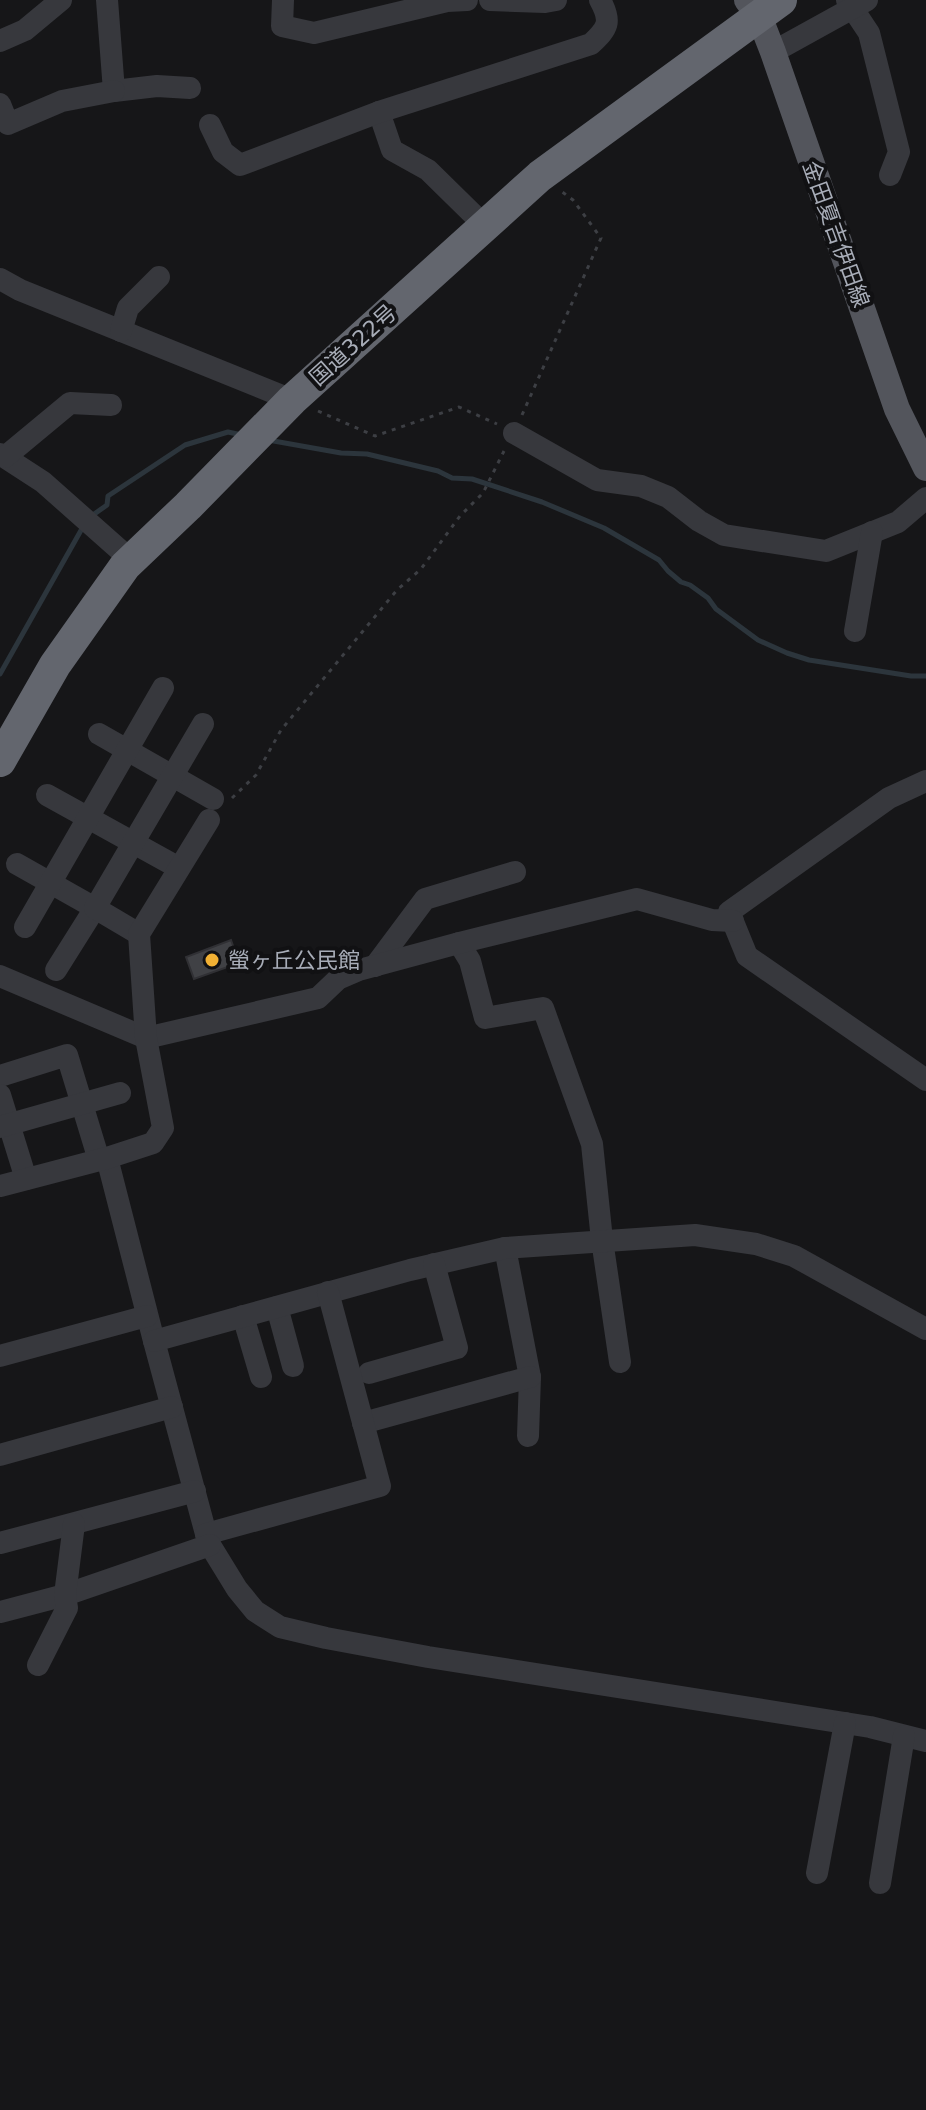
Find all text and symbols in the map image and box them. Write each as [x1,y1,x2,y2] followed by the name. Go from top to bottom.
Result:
[798,157,874,311] street label: 金田夏吉伊田線
[305,300,401,390] street label: 国道322号
[228,948,360,973] place label: 螢ヶ丘公民館
[203,951,221,969] marker: 螢ヶ丘公民館

